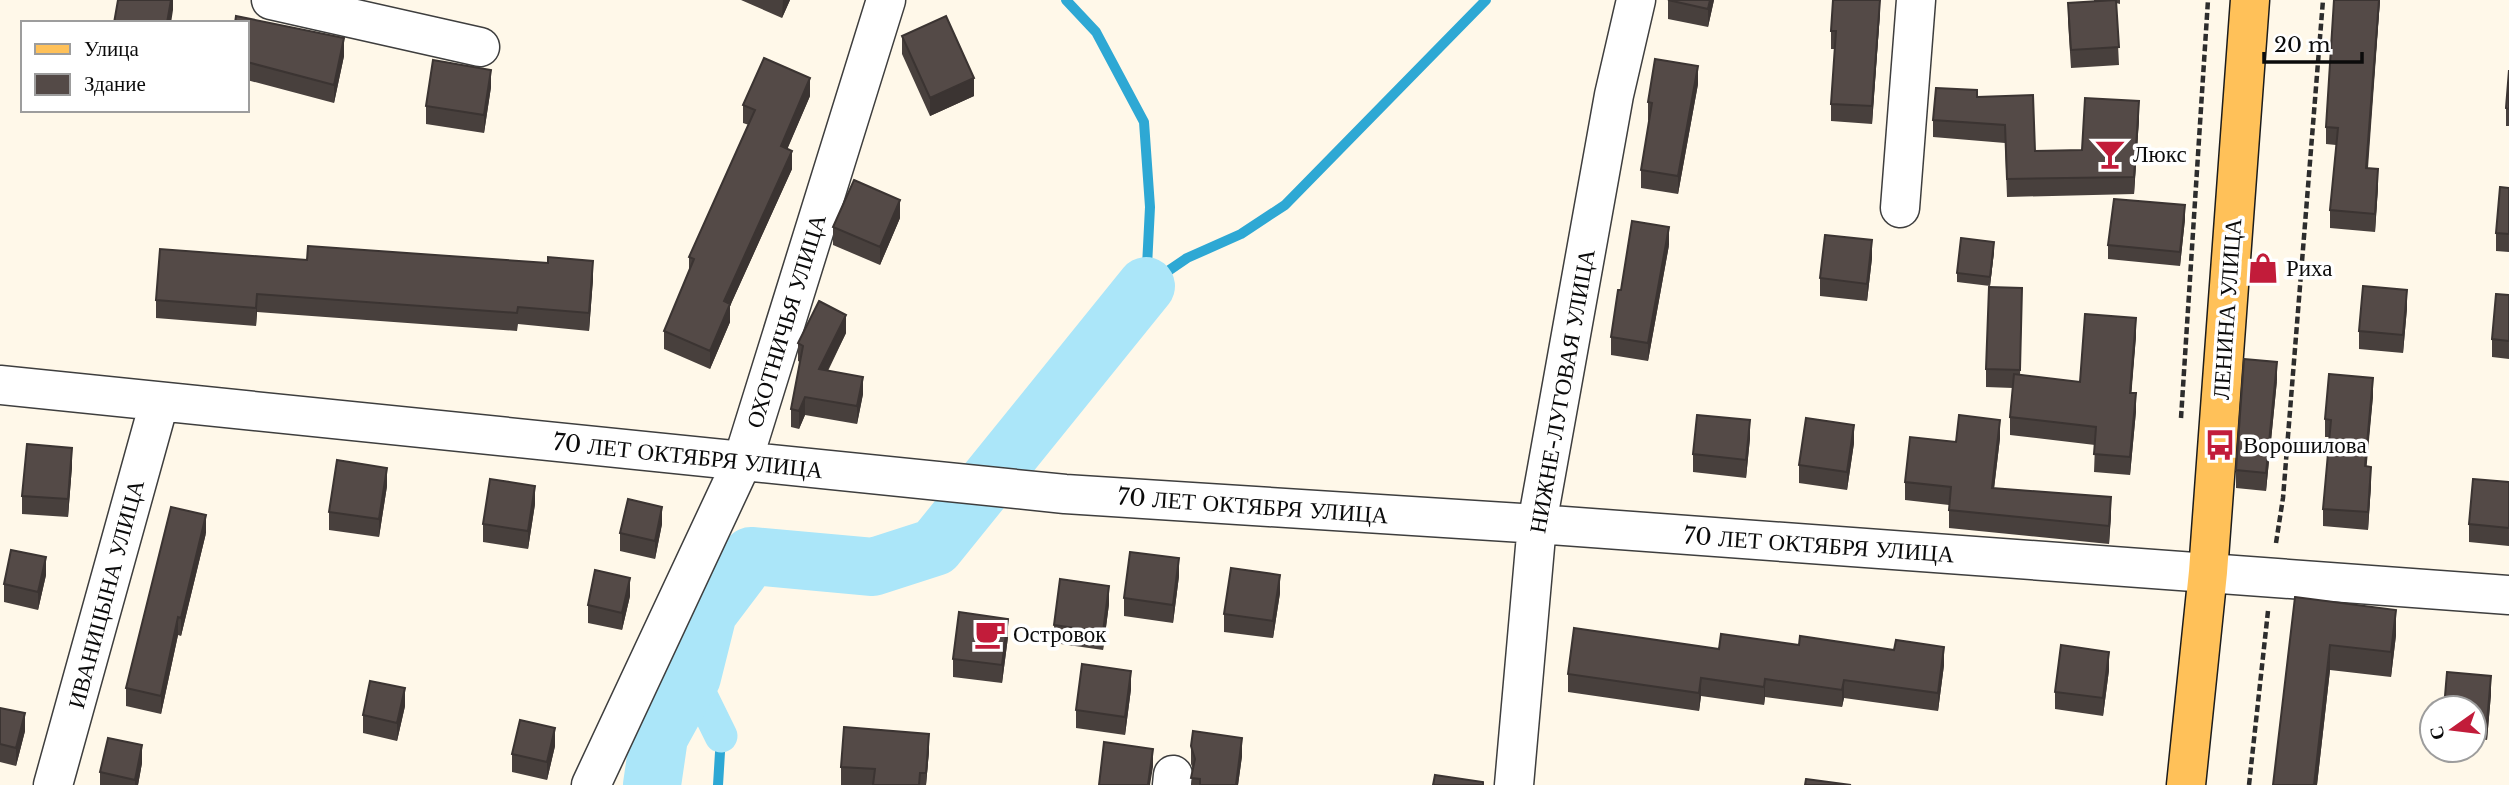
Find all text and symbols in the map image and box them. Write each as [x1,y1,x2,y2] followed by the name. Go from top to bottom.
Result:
[21,21,248,112] legend
[2264,21,2362,65] scale bar
[2274,32,2331,58] text: 20 m
[84,36,139,62] text: Улица
[84,71,146,97] text: Здание
[2093,137,2127,171] bar icon: Люкс
[2133,140,2187,168] place label: Люкс
[740,210,832,431] street label: ОХОТНИЧЬЯ УЛИЦА
[2207,217,2247,401] street label: ЛЕНИНА УЛИЦА
[1523,246,1601,535] street label: НИЖНЕ-ЛУГОВАЯ УЛИЦА
[2246,251,2280,285] shop icon: Риха
[2286,254,2333,282] place label: Риха
[552,428,825,484] street label: 70 ЛЕТ ОКТЯБРЯ УЛИЦА
[2203,428,2237,462] bus stop icon: Ворошилова
[2243,431,2367,459] place label: Ворошилова
[62,476,150,712] street label: ИВАНИЦЫНА УЛИЦА
[1117,483,1390,529] street label: 70 ЛЕТ ОКТЯБРЯ УЛИЦА
[1683,522,1956,568] street label: 70 ЛЕТ ОКТЯБРЯ УЛИЦА
[973,617,1007,651] cafe icon: Островок
[1013,620,1107,648] place label: Островок
[2418,694,2488,764] north arrow
[2424,724,2450,742] text: С

